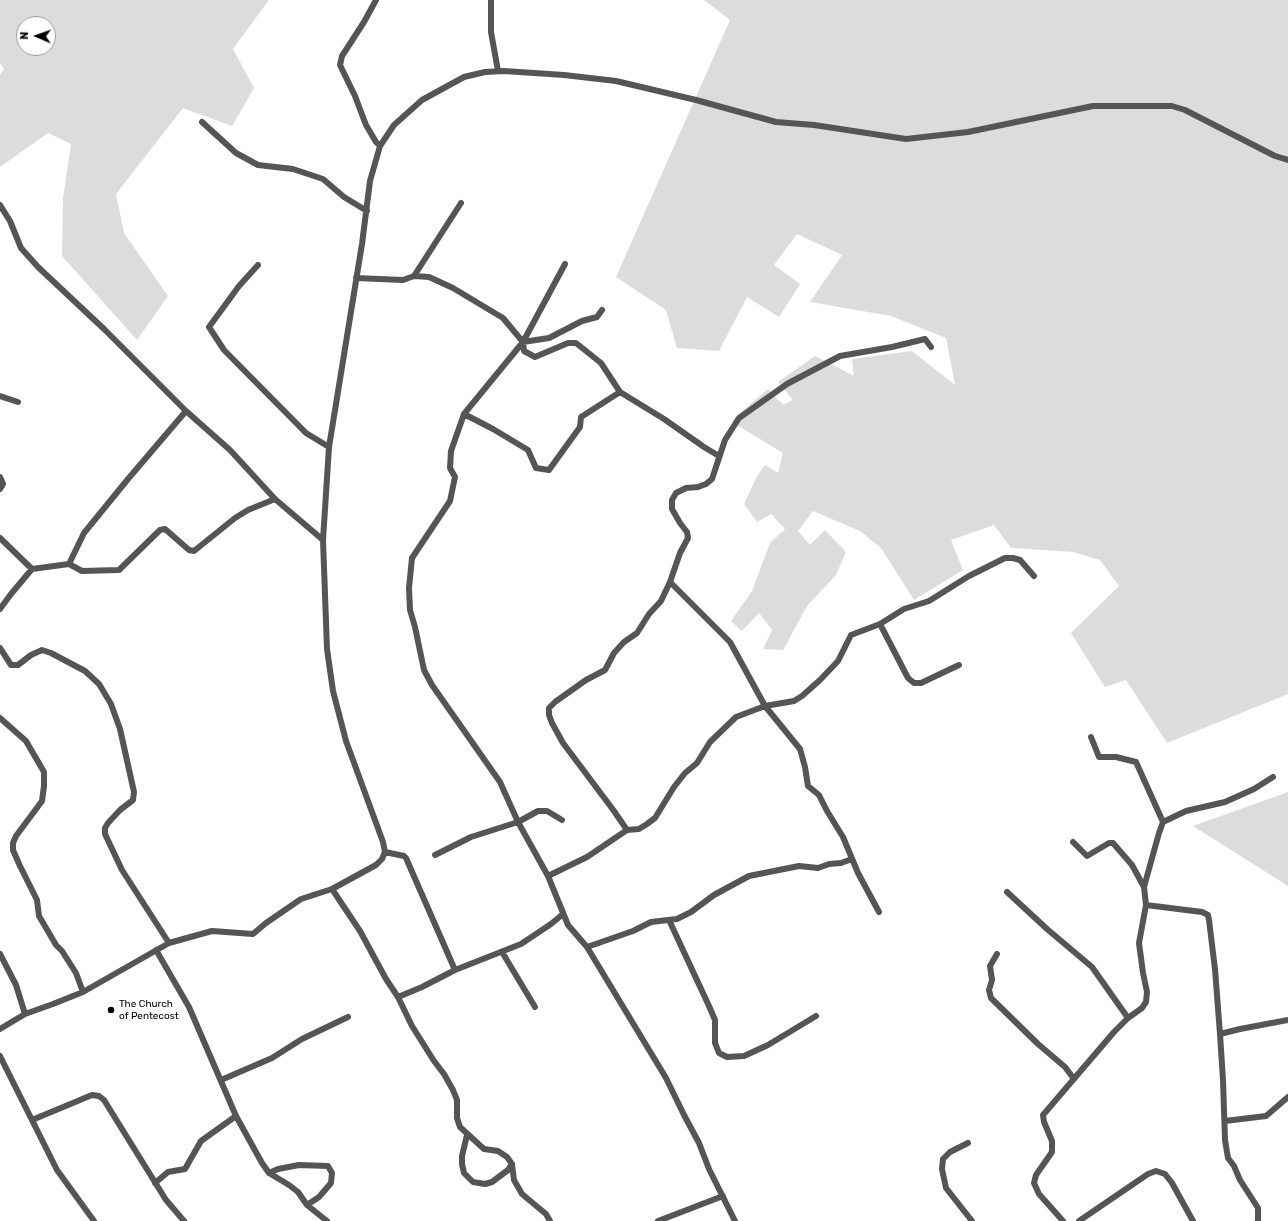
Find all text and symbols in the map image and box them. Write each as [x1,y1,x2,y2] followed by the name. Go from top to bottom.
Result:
[16,16,56,56] north arrow
[18,31,31,40] text: N
[119,998,179,1022] place label: The Church of Pentecost
[106,1005,116,1015] marker: The Church of Pentecost

